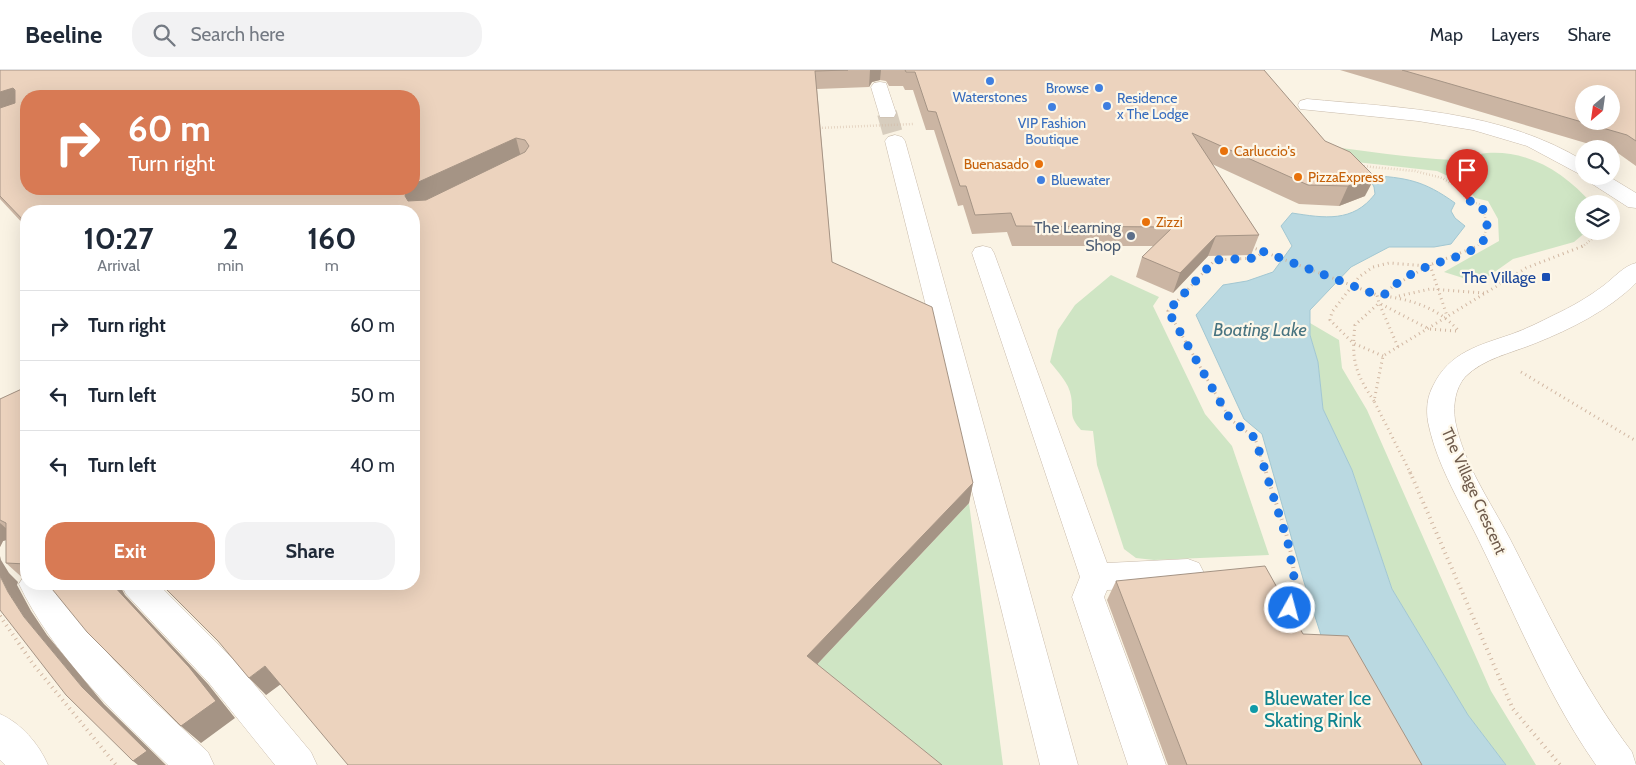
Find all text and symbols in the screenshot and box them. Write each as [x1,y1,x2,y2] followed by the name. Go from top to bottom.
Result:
[132,12,482,57] search box
[25,20,102,49] text: Beeline
[150,21,178,49] icon: search
[190,23,285,46] text: Search here
[1430,24,1463,46] text: Map
[1491,24,1540,46] text: Layers
[1568,24,1611,46] text: Share
[984,75,996,87] marker: Waterstones
[1046,79,1089,97] place label: Browse
[1093,82,1105,94] marker: Browse
[1575,85,1620,130] north arrow
[1575,85,1620,240] map controls
[953,88,1027,106] place label: Waterstones
[1117,89,1189,123] place label: Residence x The Lodge
[1101,100,1113,112] marker: Residence x The Lodge
[1046,101,1058,113] marker: VIP Fashion Boutique
[128,107,211,150] text: 60 m
[45,110,110,175] icon: right
[1018,114,1086,148] place label: VIP Fashion Boutique
[1575,140,1620,185] button: search
[1234,142,1296,160] place label: Carluccio's
[1218,145,1230,157] marker: Carluccio's
[1446,149,1488,200] pin
[128,150,215,177] text: Turn right
[964,155,1029,173] place label: Buenasado
[1453,156,1481,184] icon: arrive
[1033,158,1045,170] marker: Buenasado
[1308,168,1384,186] place label: PizzaExpress
[1051,171,1111,189] place label: Bluewater
[1292,171,1304,183] marker: PizzaExpress
[1035,174,1047,186] marker: Bluewater
[1575,195,1620,240] button: layers
[1156,213,1183,231] place label: Zizzi
[1140,216,1152,228] marker: Zizzi
[1034,218,1122,255] place label: The Learning Shop
[84,220,154,257] text: 10:27
[223,220,238,257] text: 2
[307,220,356,257] text: 160
[1125,230,1137,242] marker: The Learning Shop
[97,256,140,275] text: Arrival
[217,256,244,275] text: min
[325,256,339,275] text: m
[1462,268,1536,287] place label: The Village
[1540,271,1552,283] marker: The Village
[45,312,73,340] icon: right
[88,314,166,337] text: Turn right
[350,314,395,337] text: 60 m
[1213,319,1307,341] water label: Boating Lake
[45,382,73,410] icon: left
[88,384,156,407] text: Turn left
[351,384,395,407] text: 50 m
[1438,425,1511,558] street label: The Village Crescent
[45,452,73,480] icon: left
[88,454,156,477] text: Turn left
[350,454,395,477] text: 40 m
[45,522,215,580] button: Exit
[225,522,395,580] button: Share
[1263,581,1315,633] position arrow
[1264,687,1371,732] place label: Bluewater Ice Skating Rink
[1248,703,1260,715] marker: Bluewater Ice Skating Rink

